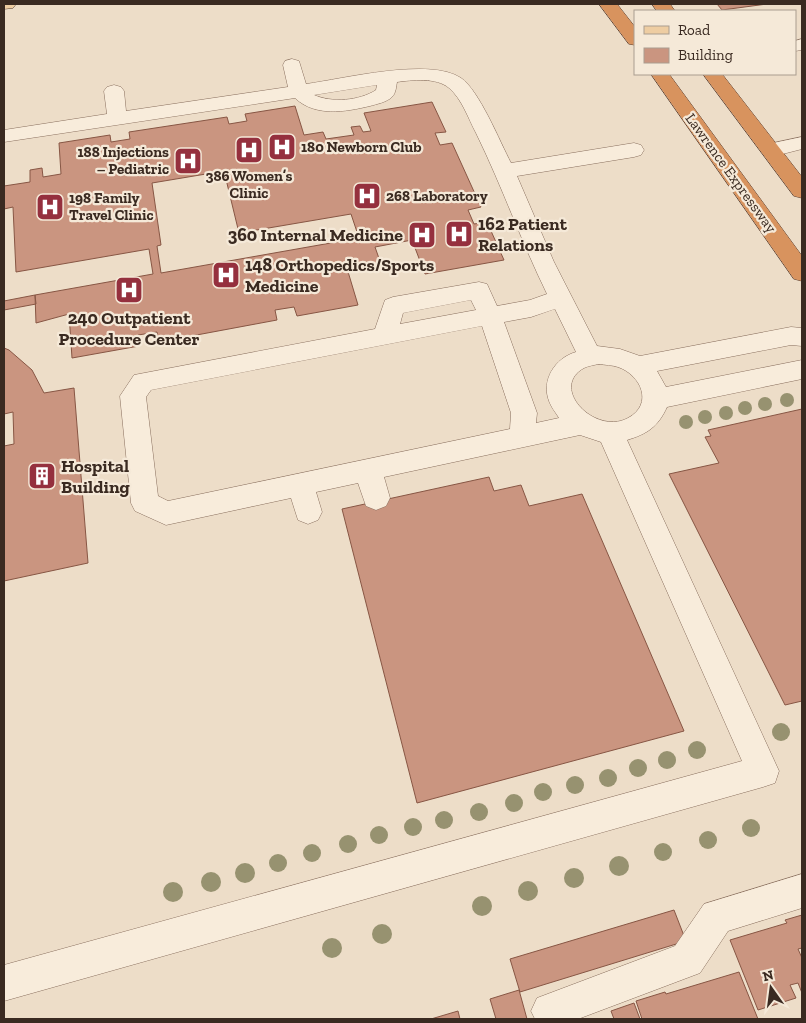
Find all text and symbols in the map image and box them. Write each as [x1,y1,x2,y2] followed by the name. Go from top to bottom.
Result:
[634,10,796,75] legend
[678,21,711,39] text: Road
[678,46,733,64] text: Building
[682,110,781,237] street label: Lawrence Expressway
[267,132,297,162] hospital icon: 180 Newborn Club
[234,135,264,165] hospital icon: 386 Women’s Clinic
[301,138,422,156] place label: 180 Newborn Club
[78,143,169,178] place label: 188 Injections – Pediatric
[173,146,203,176] hospital icon: 188 Injections – Pediatric
[206,167,293,202] place label: 386 Women’s Clinic
[352,181,382,211] hospital icon: 268 Laboratory
[386,187,488,205] place label: 268 Laboratory
[69,189,154,224] place label: 198 Family Travel Clinic
[35,192,65,222] hospital icon: 198 Family Travel Clinic
[478,213,568,256] place label: 162 Patient Relations
[444,219,474,249] hospital icon: 162 Patient Relations
[407,220,437,250] hospital icon: 360 Internal Medicine
[228,224,403,246] place label: 360 Internal Medicine
[245,254,434,297] place label: 148 Orthopedics/Sports Medicine
[211,260,241,290] hospital icon: 148 Orthopedics/Sports Medicine
[114,275,144,305] hospital icon: 240 Outpatient Procedure Center
[59,307,199,350] place label: 240 Outpatient Procedure Center
[61,455,130,498] place label: Hospital Building
[27,461,57,491] building icon: Hospital Building
[746,963,796,1013] north arrow
[761,966,776,985] text: N

